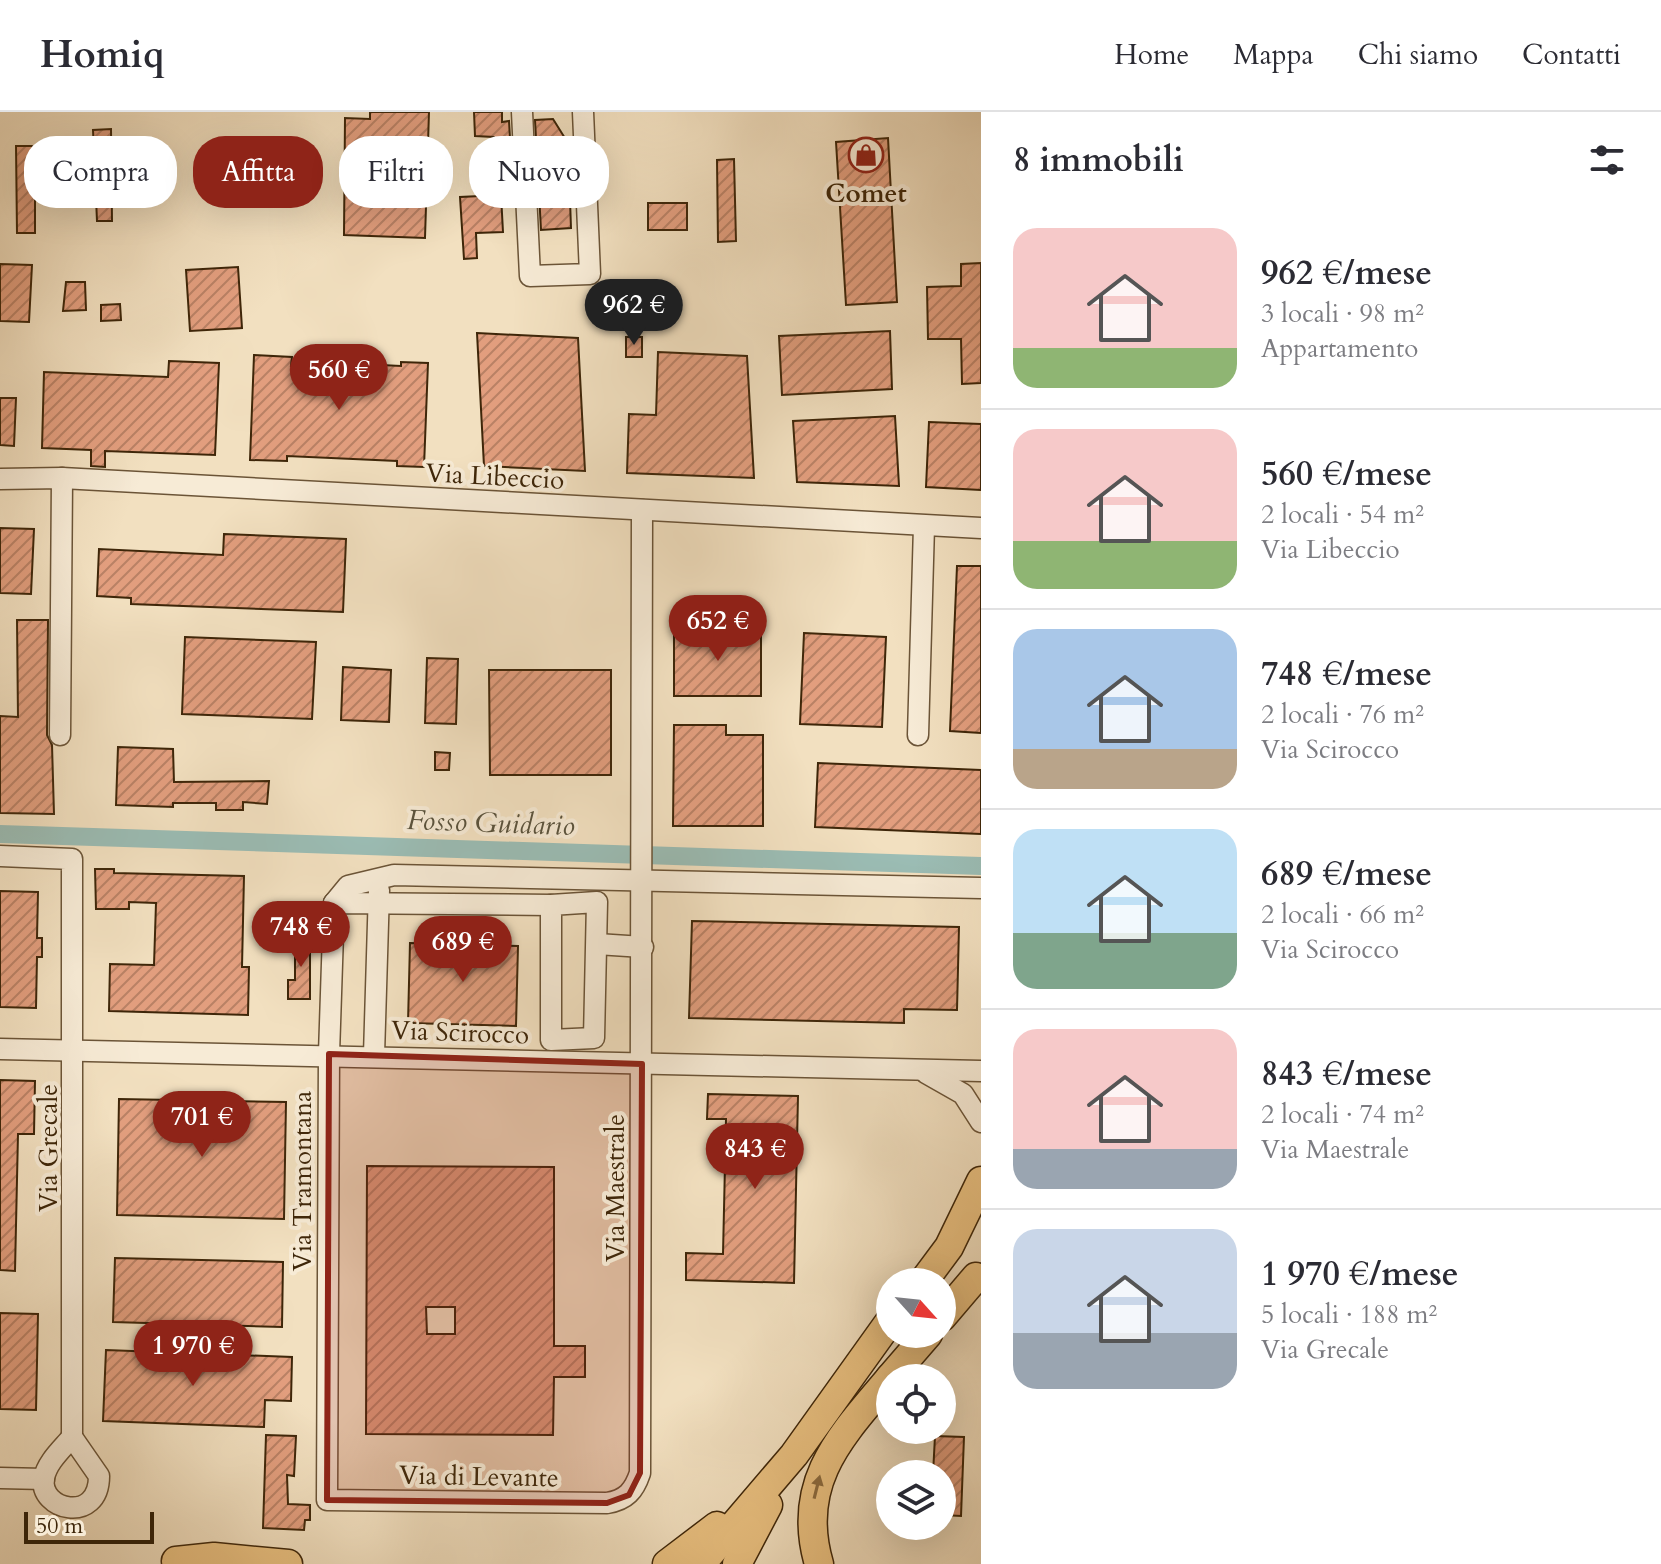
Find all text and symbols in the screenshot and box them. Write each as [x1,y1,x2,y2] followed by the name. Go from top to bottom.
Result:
[40,29,164,81] text: Homiq
[1114,36,1189,74] text: Home
[1233,36,1314,74] text: Mappa
[1358,36,1478,74] text: Chi siamo
[1522,36,1621,74] text: Contatti
[24,136,177,208] chip: Compra
[193,136,323,208] chip: Affitta
[339,136,453,208] chip: Filtri
[469,136,609,208] chip: Nuovo
[847,136,885,174] shop icon: Comet
[1013,137,1184,183] text: 8 immobili
[1585,138,1629,182] icon: filters
[825,176,907,211] place label: Comet
[1261,250,1432,296] text: 962 €/mese
[1077,260,1173,356] icon: home
[578,279,690,347] pin: 962 €
[603,287,665,322] text: 962 €
[1261,296,1424,331] text: 3 locali · 98 m²
[1261,331,1418,366] text: Appartamento
[283,344,395,412] pin: 560 €
[308,352,370,387] text: 560 €
[1261,451,1432,497] text: 560 €/mese
[425,455,565,498] street label: Via Libeccio
[1077,461,1173,557] icon: home
[1261,497,1424,532] text: 2 locali · 54 m²
[1261,532,1400,567] text: Via Libeccio
[662,595,774,663] pin: 652 €
[687,603,749,638] text: 652 €
[1261,651,1432,697] text: 748 €/mese
[1077,661,1173,757] icon: home
[1261,697,1424,732] text: 2 locali · 76 m²
[1261,732,1399,767] text: Via Scirocco
[406,801,576,845] water label: Fosso Guidario
[1261,851,1432,897] text: 689 €/mese
[1077,861,1173,957] icon: home
[1261,897,1424,932] text: 2 locali · 66 m²
[245,901,357,969] pin: 748 €
[270,909,332,944] text: 748 €
[407,916,519,984] pin: 689 €
[432,924,494,959] text: 689 €
[1261,932,1399,967] text: Via Scirocco
[390,1013,530,1052] street label: Via Scirocco
[1261,1051,1432,1097] text: 843 €/mese
[1077,1061,1173,1157] icon: home
[31,1084,66,1212] street label: Via Grecale
[146,1091,258,1159] pin: 701 €
[285,1091,320,1271] street label: Via Tramontana
[1261,1097,1424,1132] text: 2 locali · 74 m²
[171,1099,233,1134] text: 701 €
[598,1114,633,1262] street label: Via Maestrale
[699,1123,811,1191] pin: 843 €
[724,1131,786,1166] text: 843 €
[1261,1132,1409,1167] text: Via Maestrale
[1261,1251,1459,1297] text: 1 970 €/mese
[1077,1261,1173,1357] icon: home
[876,1268,956,1348] north arrow
[876,1268,956,1540] map controls
[1261,1297,1437,1332] text: 5 locali · 188 m²
[119,1320,267,1388] pin: 1 970 €
[152,1328,234,1363] text: 1 970 €
[1261,1332,1389,1367] text: Via Grecale
[876,1364,956,1444] button: locate
[399,1458,559,1495] street label: Via di Levante
[876,1460,956,1540] button: layers
[811,1475,823,1500] one-way arrow
[24,1508,154,1544] scale bar
[36,1511,83,1541] text: 50 m

